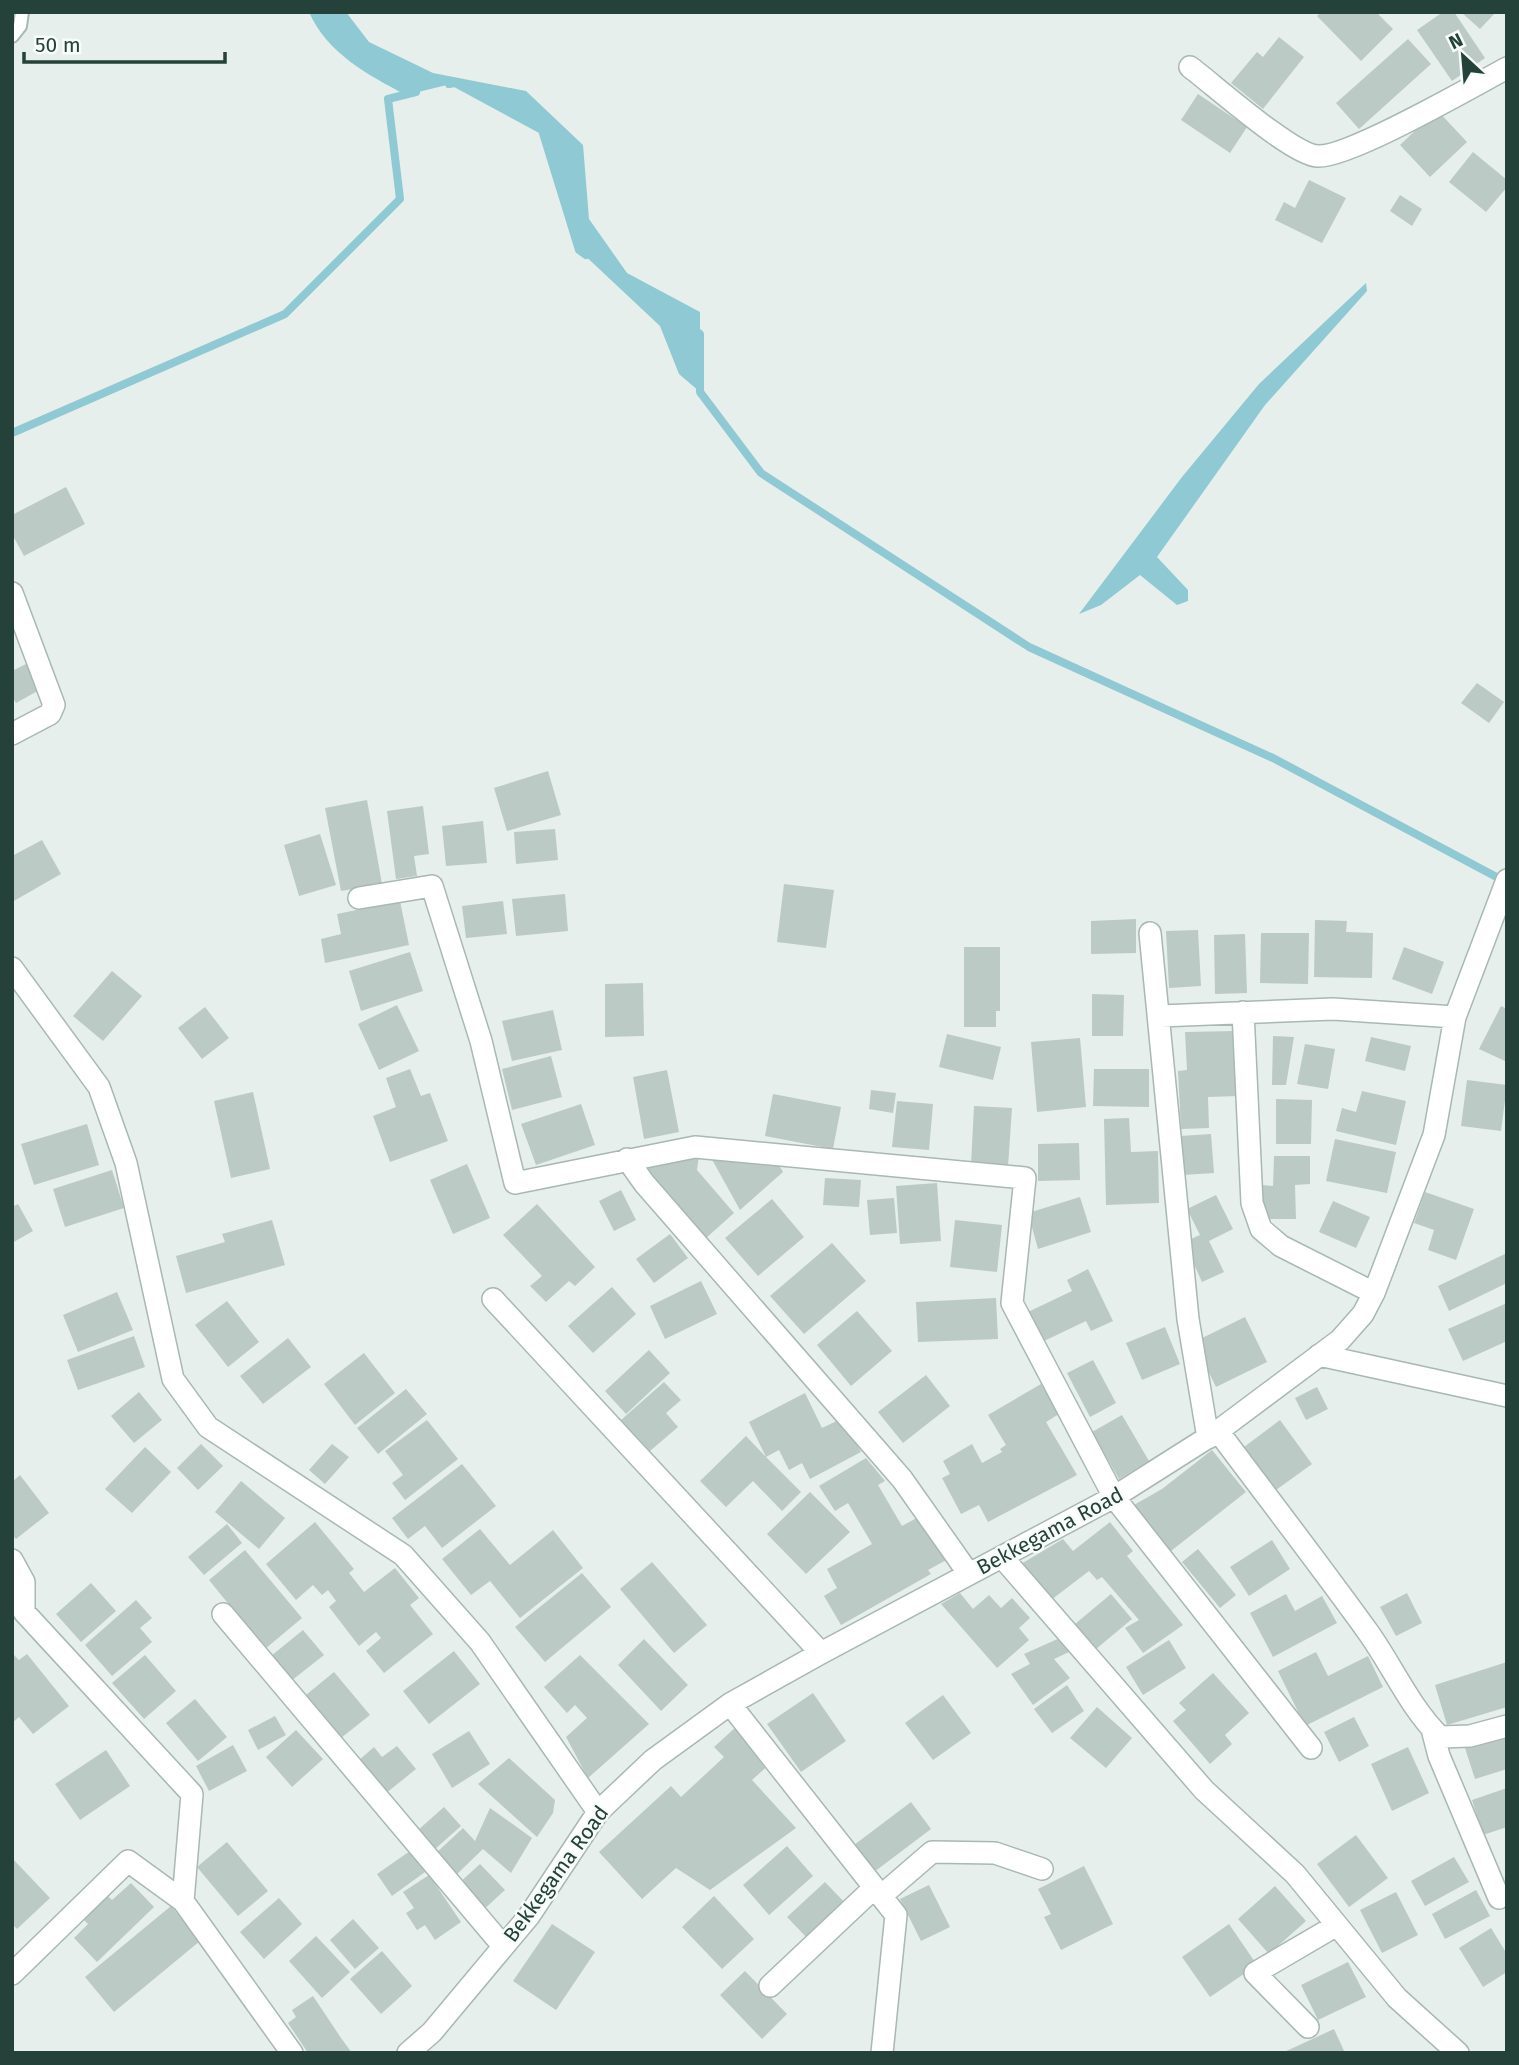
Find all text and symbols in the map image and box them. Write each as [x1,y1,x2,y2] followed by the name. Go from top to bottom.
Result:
[24,21,226,65] scale bar
[1428,21,1498,91] north arrow
[1445,28,1466,54] text: N
[35,32,81,58] text: 50 m
[972,1481,1128,1581] street label: Bekkegama Road
[498,1801,614,1947] street label: Bekkegama Road

